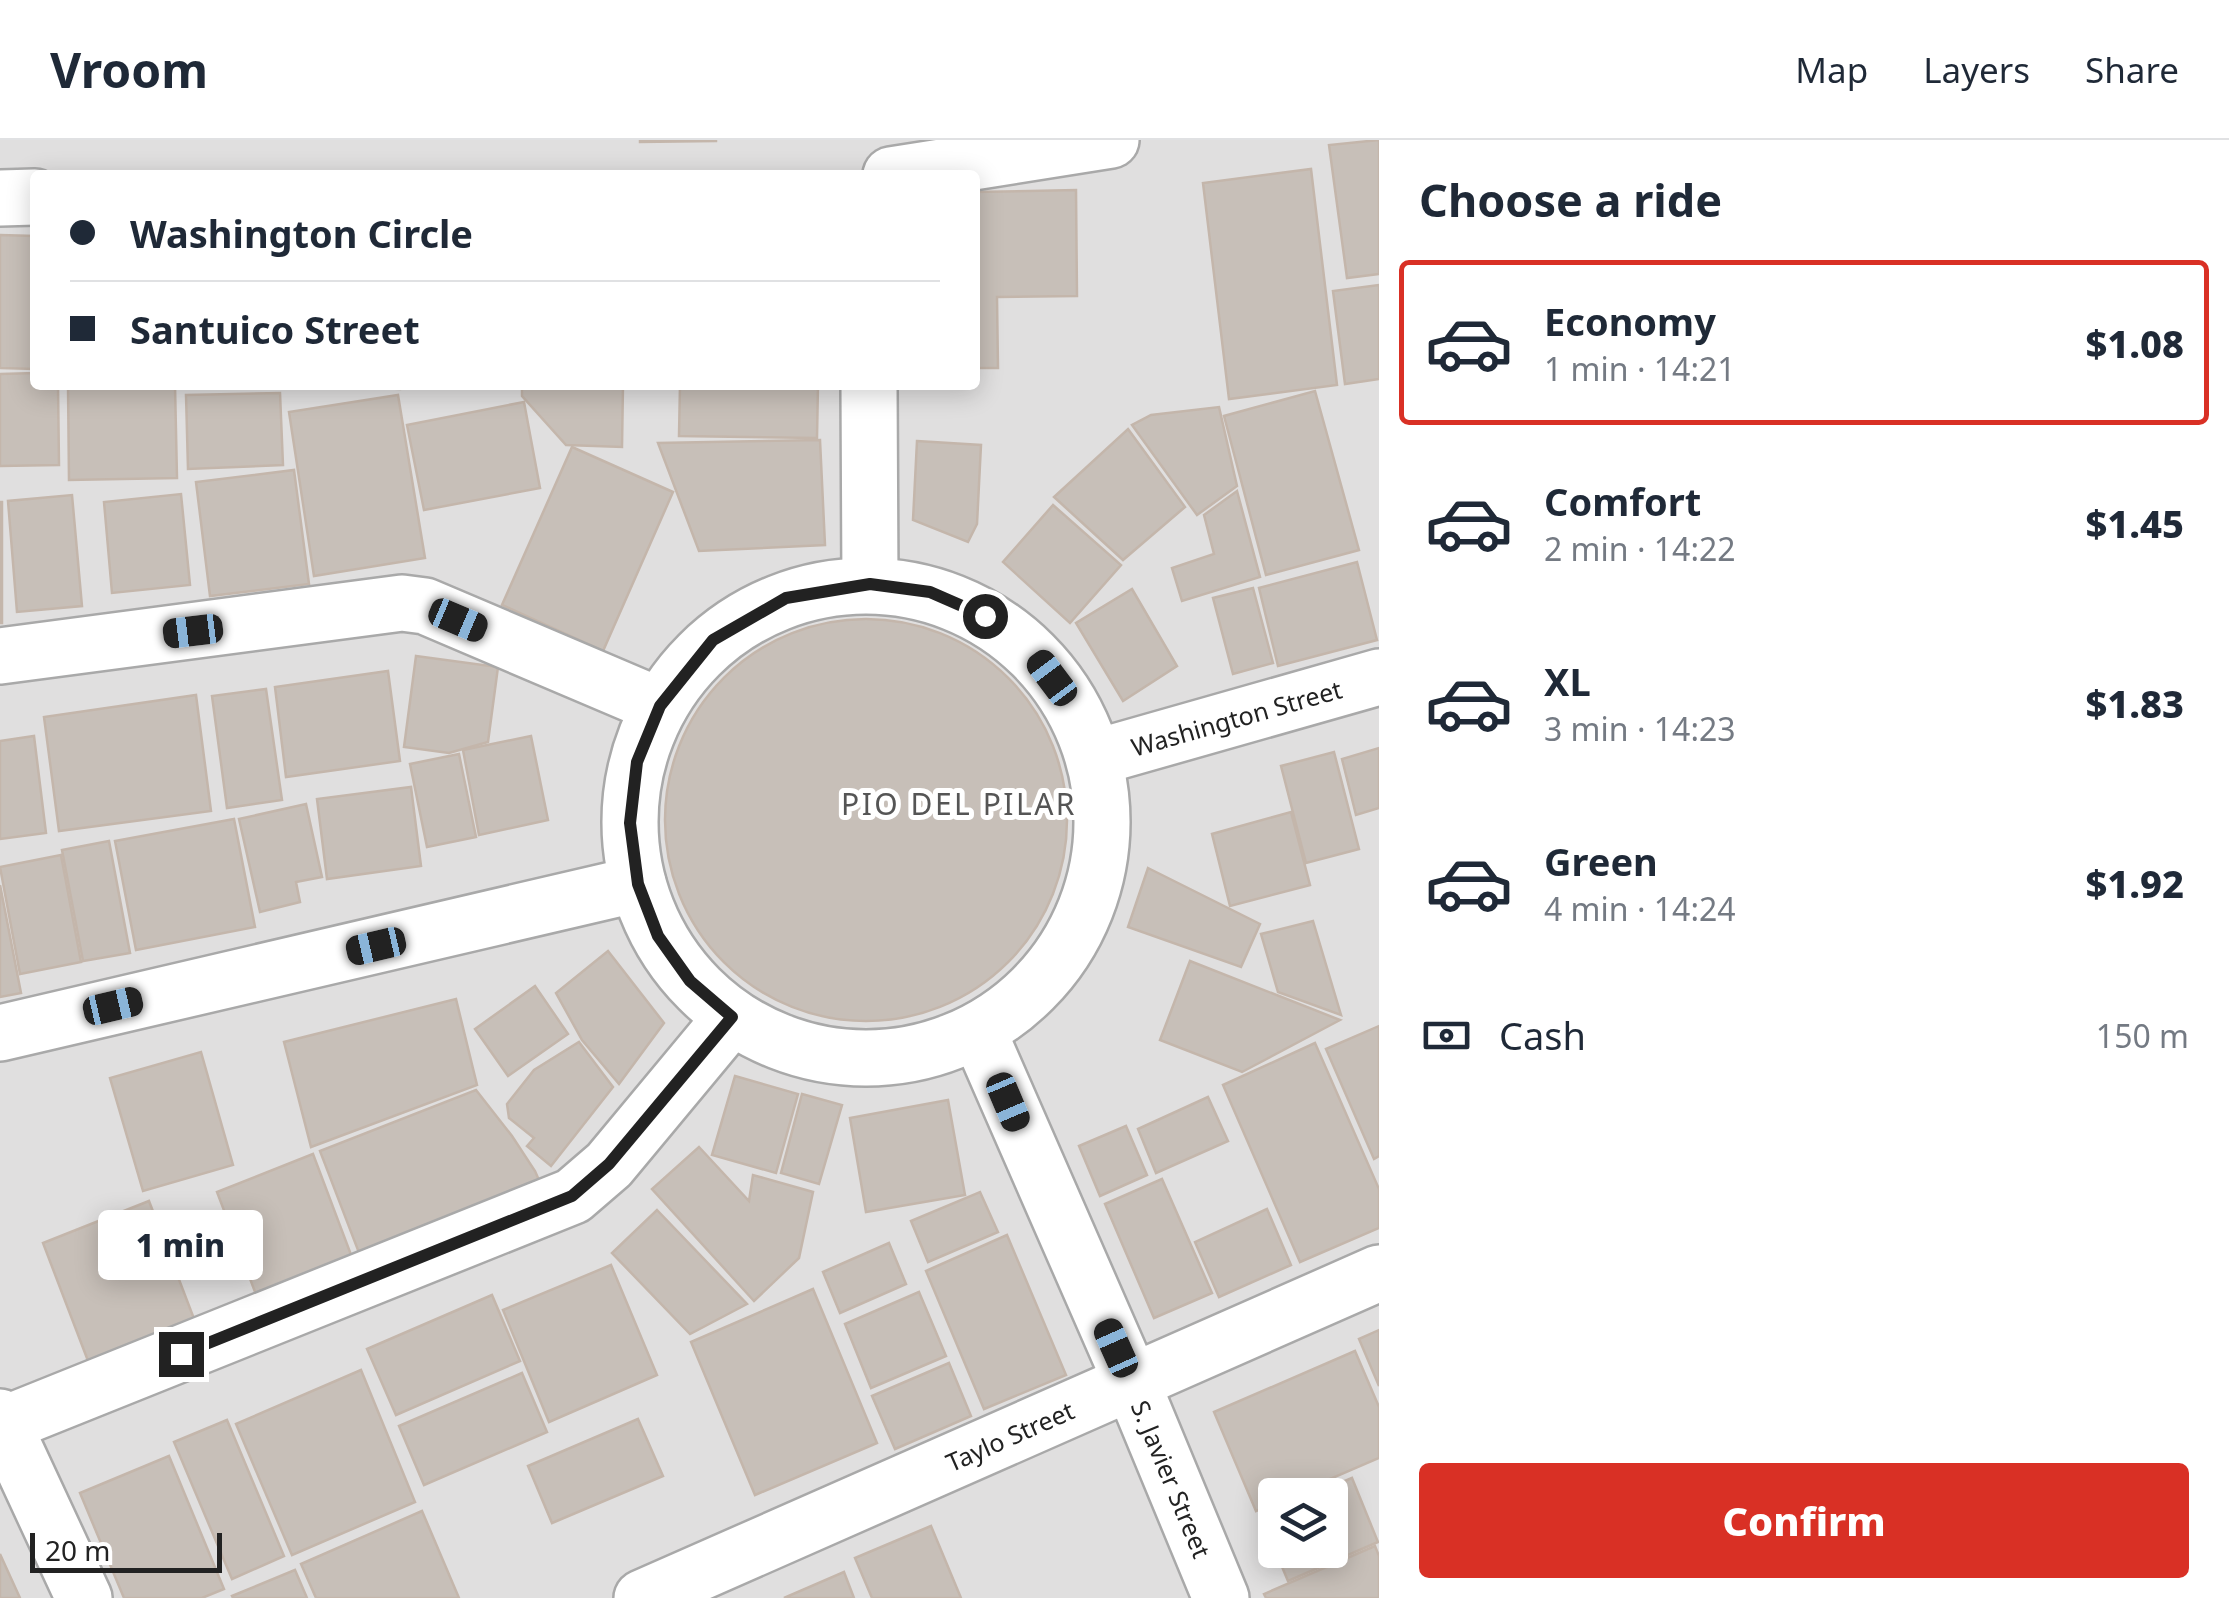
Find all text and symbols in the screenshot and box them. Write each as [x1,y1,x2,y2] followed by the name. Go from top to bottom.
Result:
[50,37,208,102] text: Vroom
[1795,46,1868,93] text: Map
[1923,46,2030,93] text: Layers
[2085,46,2179,93] text: Share
[1419,169,1722,230] text: Choose a ride
[130,207,473,259] text: Washington Circle
[1544,295,1716,347] text: Economy
[1424,298,1514,388] icon: car
[130,303,420,355] text: Santuico Street
[2085,317,2184,369] text: $1.08
[1544,347,1736,390] text: 1 min · 14:21
[1544,475,1701,527] text: Comfort
[1424,478,1514,568] icon: car
[2085,497,2184,549] text: $1.45
[1544,527,1736,570] text: 2 min · 14:22
[425,594,491,646] car
[963,594,1008,639] route start
[161,612,225,650] car
[1022,645,1082,711] car
[1544,655,1591,707] text: XL
[1424,658,1514,748] icon: car
[1127,671,1346,764] street label: Washington Street
[2085,677,2184,729] text: $1.83
[1544,707,1736,750] text: 3 min · 14:23
[841,783,1077,824] district label: PIO DEL PILAR
[1544,835,1658,887] text: Green
[1424,838,1514,928] icon: car
[2085,857,2184,909] text: $1.92
[1544,887,1736,930] text: 4 min · 14:24
[343,925,409,967] car
[80,985,146,1027] car
[1419,1008,1474,1063] icon: cash
[1499,1009,1586,1061] text: Cash
[2096,1014,2189,1057] text: 150 m
[982,1069,1034,1135] car
[99,1209,264,1279] callout: 1 min
[136,1223,225,1266] text: 1 min
[1090,1314,1142,1382] car
[159,1332,204,1377] route end
[940,1393,1079,1479] street label: Taylo Street
[1124,1395,1219,1563] street label: S. Javier Street
[1419,1463,2189,1578] button: Confirm
[1258,1478,1348,1568] map controls
[1258,1478,1348,1568] button: layers
[30,1528,222,1572] scale bar
[45,1531,111,1569] text: 20 m

